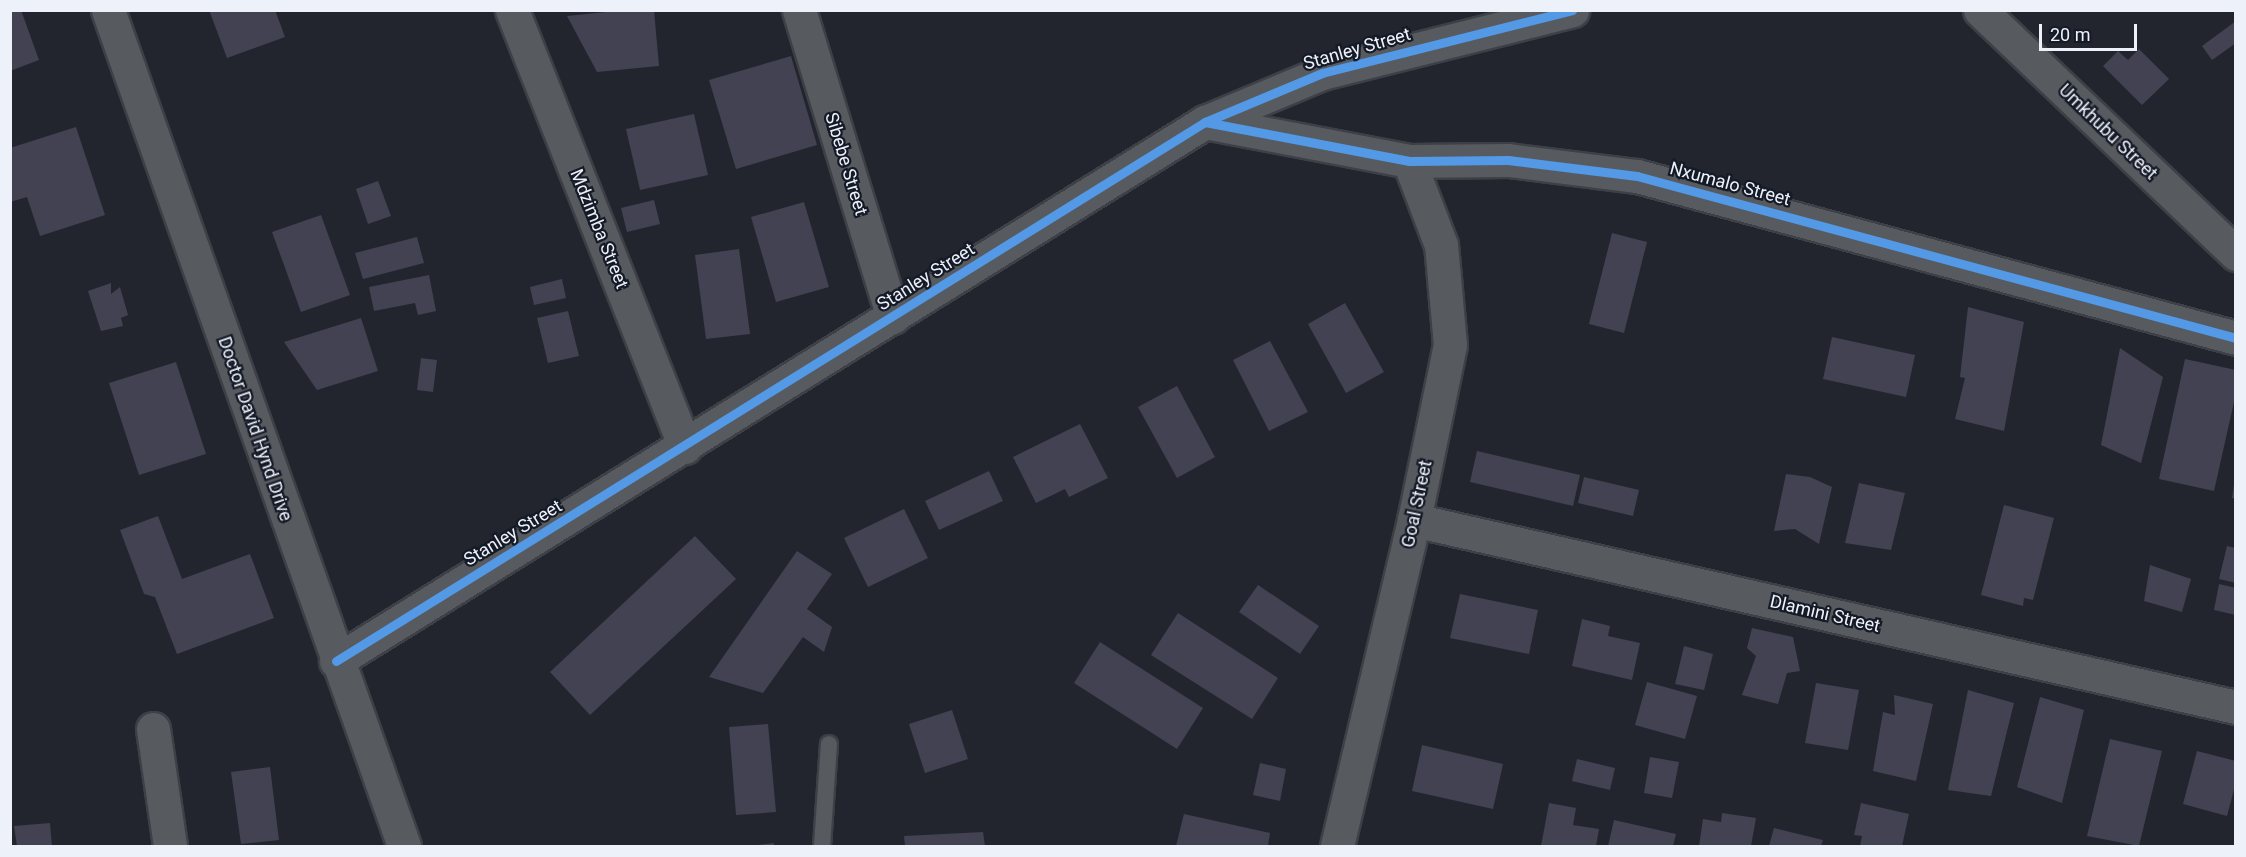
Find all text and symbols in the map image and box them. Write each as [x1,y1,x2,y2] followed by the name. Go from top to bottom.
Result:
[2042,12,2140,50] scale bar
[1301,23,1413,75] street label: Stanley Street
[2050,24,2090,45] text: 20 m
[2054,80,2162,184] street label: Umkhubu Street
[820,110,872,218] street label: Sibebe Street
[1667,158,1793,210] street label: Nxumalo Street
[565,166,633,292] street label: Mdzimba Street
[873,239,979,315] street label: Stanley Street
[213,334,297,524] street label: Doctor David Hynd Drive
[1397,458,1437,550] street label: Goal Street
[460,495,566,571] street label: Stanley Street
[1768,591,1882,637] street label: Dlamini Street

